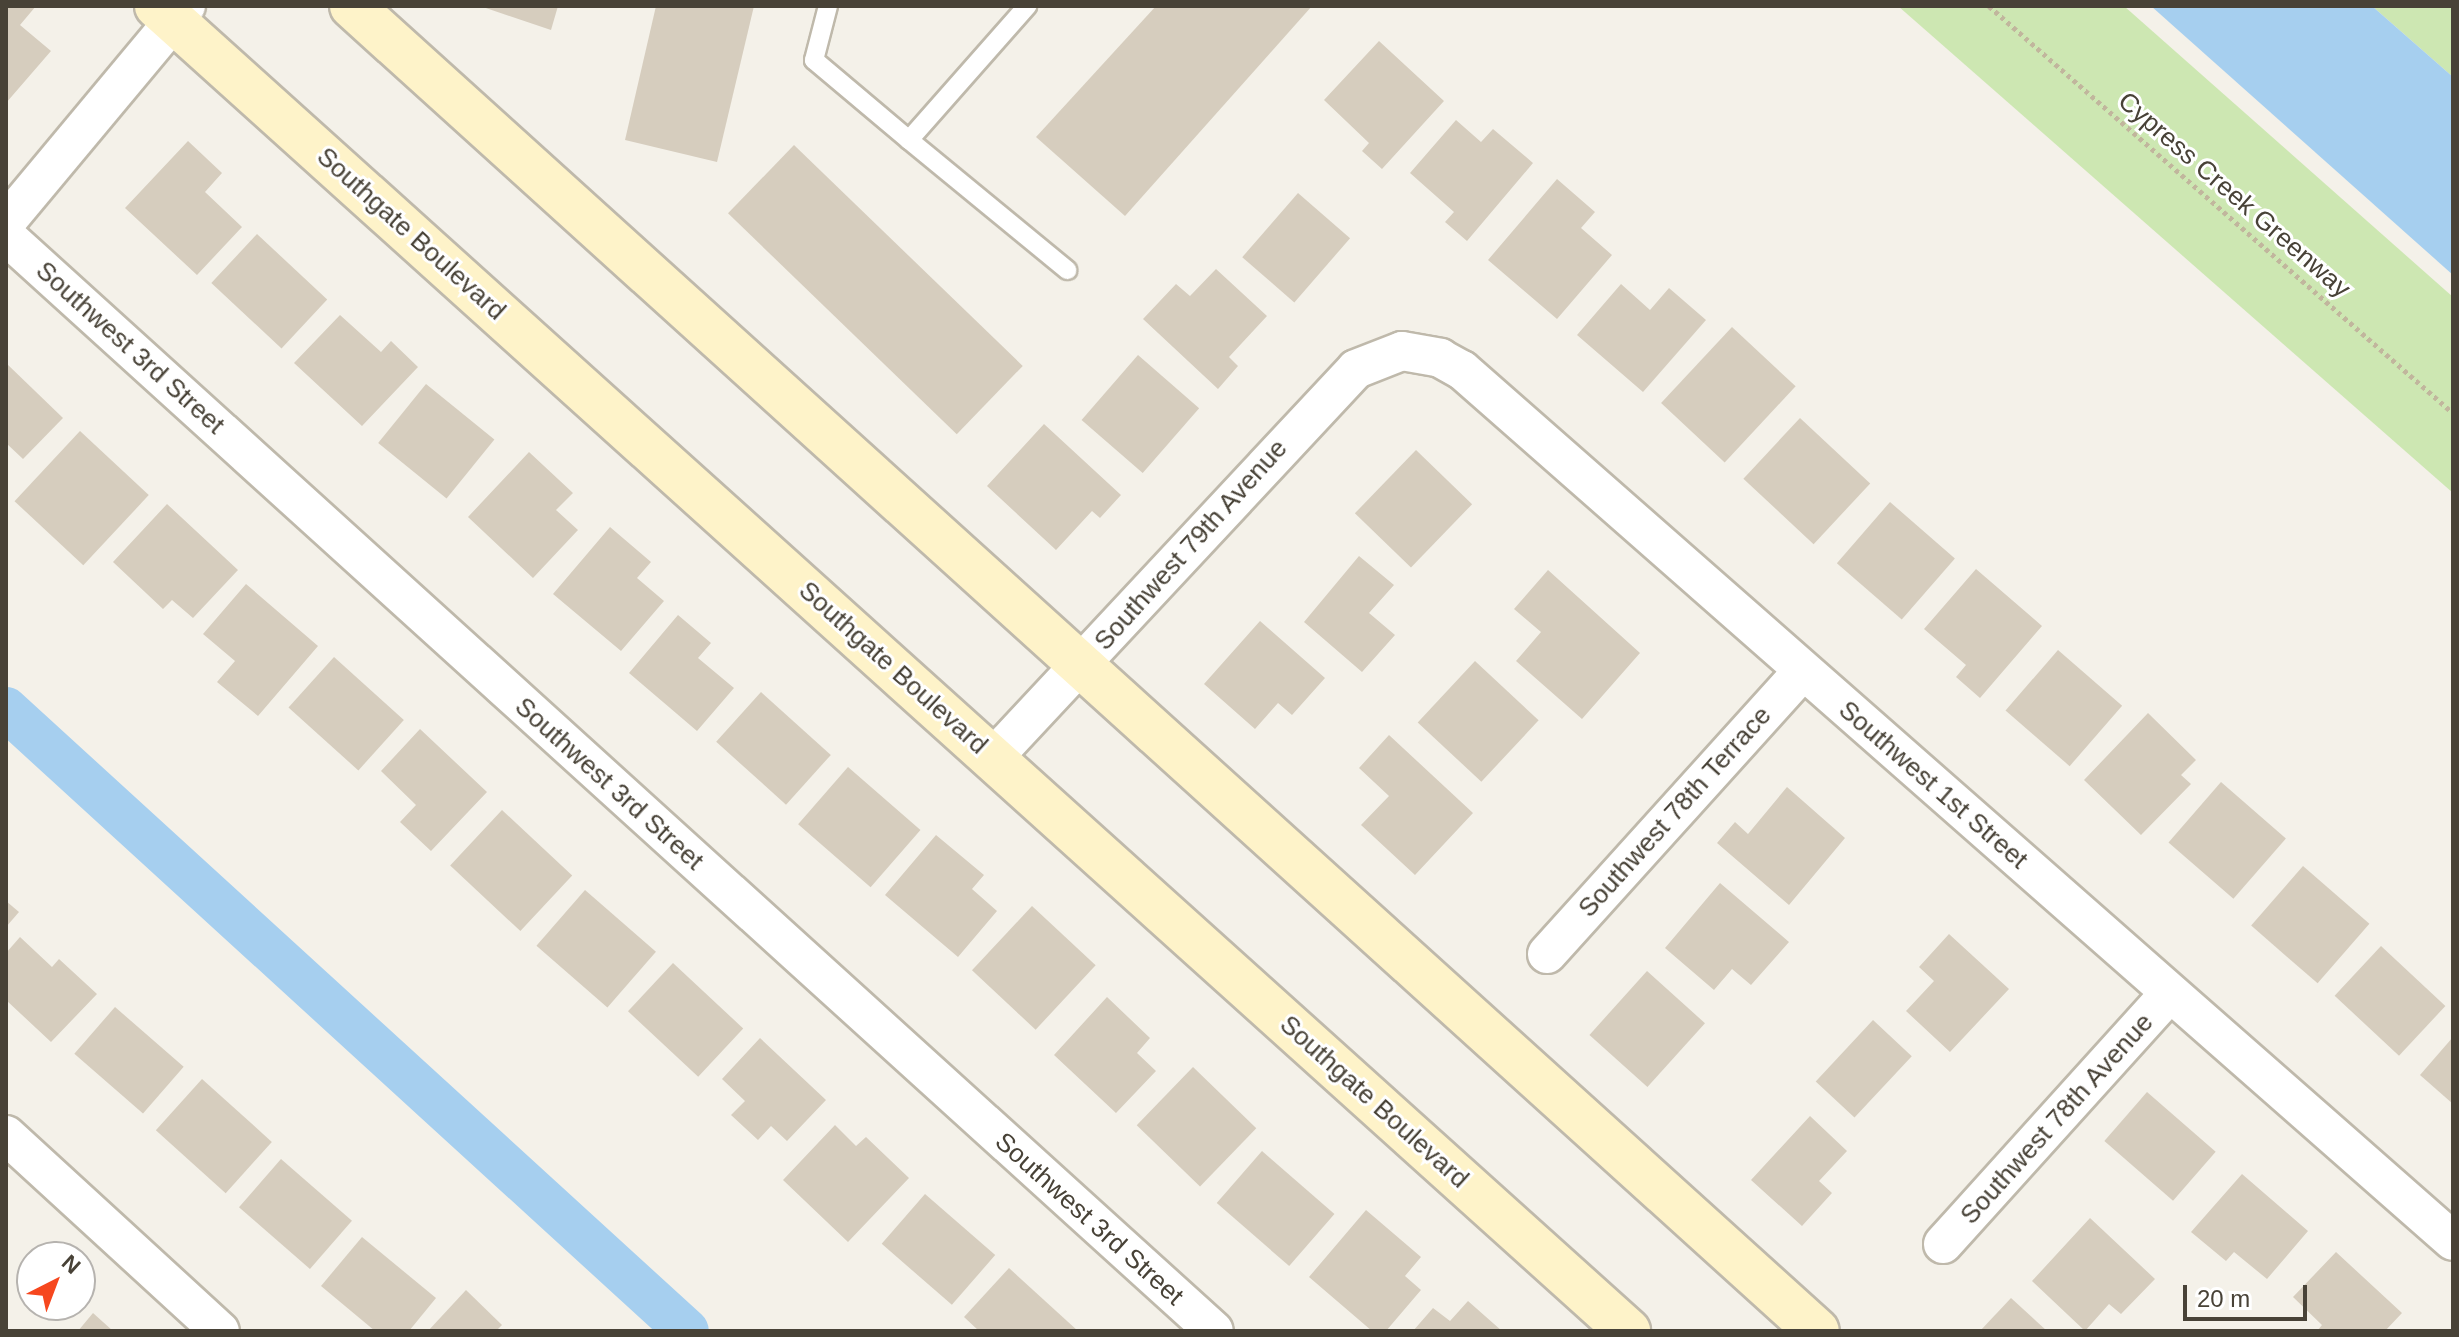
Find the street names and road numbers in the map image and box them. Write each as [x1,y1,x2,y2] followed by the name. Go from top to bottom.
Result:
[2111,86,2357,304] street label: Cypress Creek Greenway
[310,141,512,327] street label: Southgate Boulevard
[29,255,231,441] street label: Southwest 3rd Street
[1088,433,1294,657] street label: Southwest 79th Avenue
[792,575,994,761] street label: Southgate Boulevard
[508,691,710,877] street label: Southwest 3rd Street
[1832,695,2034,875] street label: Southwest 1st Street
[1572,700,1778,924] street label: Southwest 78th Terrace
[1954,1007,2160,1231] street label: Southwest 78th Avenue
[1273,1009,1475,1195] street label: Southgate Boulevard
[988,1126,1190,1312] street label: Southwest 3rd Street

